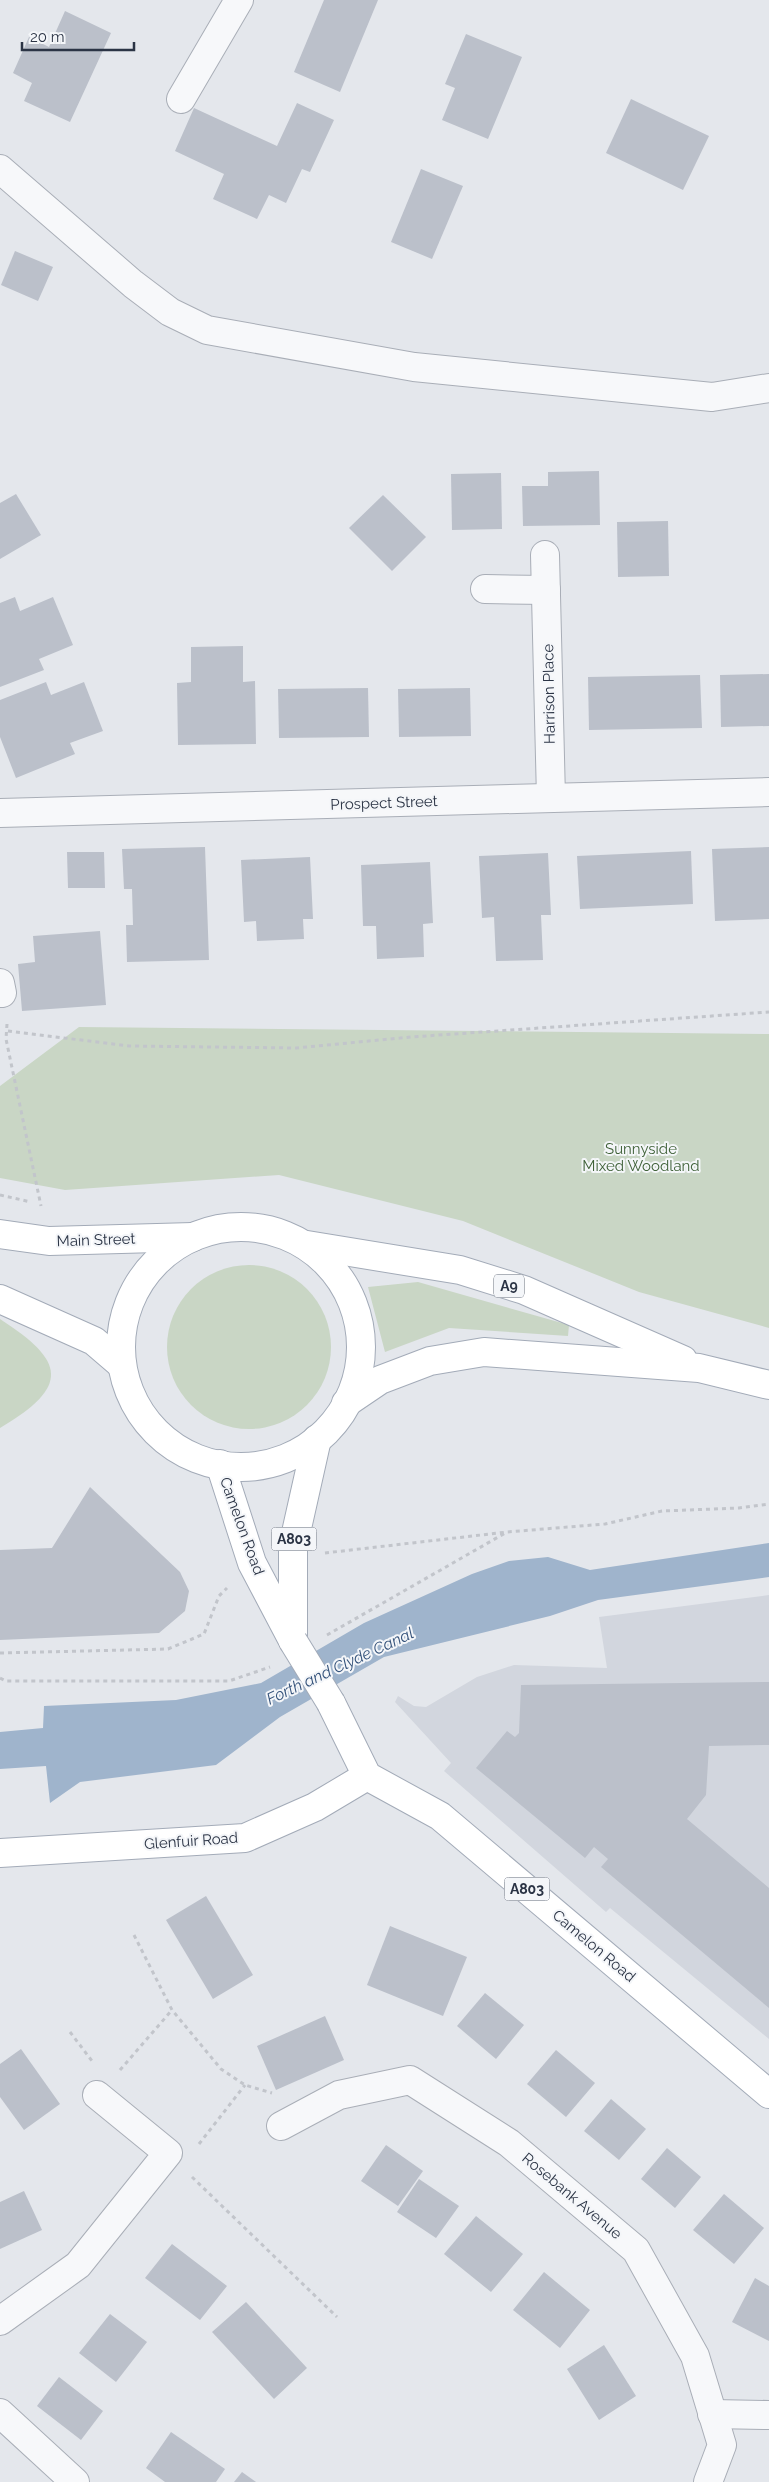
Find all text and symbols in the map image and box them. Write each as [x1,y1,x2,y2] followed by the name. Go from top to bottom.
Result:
[22,20,135,52] scale bar
[30,28,65,46] text: 20 m
[539,644,559,744] street label: Harrison Place
[330,792,438,814] street label: Prospect Street
[582,1140,700,1175] park label: Sunnyside Mixed Woodland
[56,1230,136,1250] street label: Main Street
[494,1274,524,1298] road number: A9
[216,1475,268,1577] street label: Camelon Road
[272,1528,316,1550] road number: A803
[263,1623,417,1709] water label: Forth and Clyde Canal
[143,1829,239,1853] street label: Glenfuir Road
[504,1878,550,1900] road number: A803
[549,1906,639,1986] street label: Camelon Road
[518,2149,626,2243] street label: Rosebank Avenue

